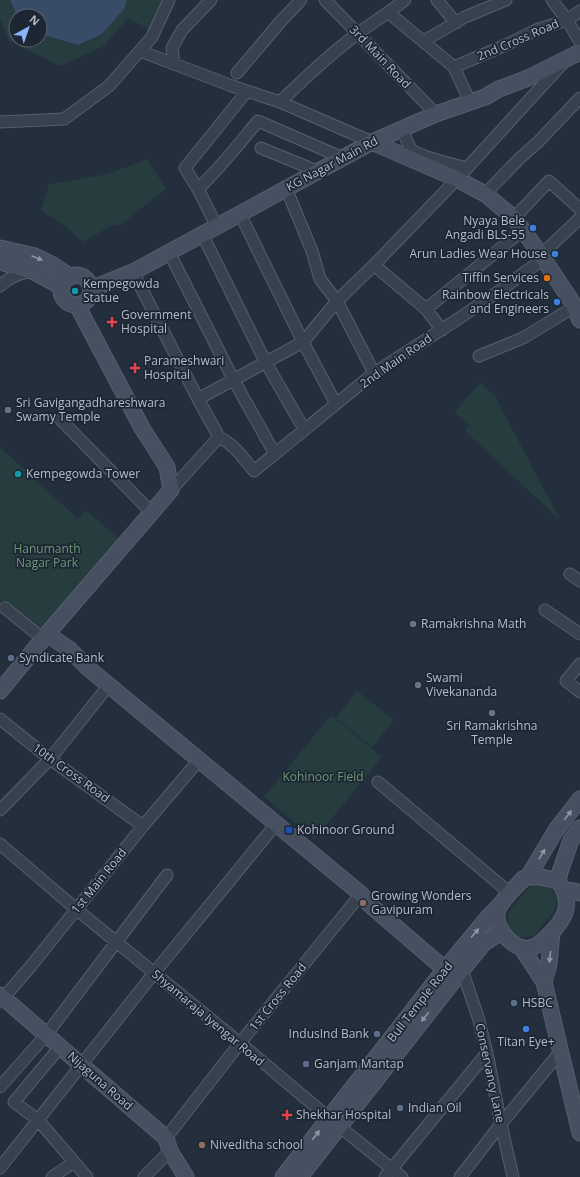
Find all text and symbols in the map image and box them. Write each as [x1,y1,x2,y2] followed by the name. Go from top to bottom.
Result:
[8,8,48,48] north arrow
[26,11,43,29] text: N
[474,15,561,64] street label: 2nd Cross Road
[346,21,415,92] street label: 3rd Main Road
[283,132,381,195] street label: KG Nagar Main Rd
[445,212,525,243] place label: Nyaya Bele Angadi BLS-55
[528,223,538,233] marker: Nyaya Bele Angadi BLS-55
[409,245,547,262] place label: Arun Ladies Wear House
[550,249,560,259] marker: Arun Ladies Wear House
[32,255,44,261] one-way arrow
[462,269,539,286] place label: Tiffin Services
[542,273,552,283] marker: Tiffin Services
[83,275,159,306] place label: Kempegowda Statue
[70,286,80,296] marker: Kempegowda Statue
[442,286,549,317] place label: Rainbow Electricals and Engineers
[552,297,562,307] marker: Rainbow Electricals and Engineers
[121,306,191,337] place label: Government Hospital
[106,316,118,328] marker: Government Hospital
[356,329,435,392] street label: 2nd Main Road
[144,352,224,383] place label: Parameshwari Hospital
[129,362,141,374] marker: Parameshwari Hospital
[16,394,165,425] place label: Sri Gavigangadhareshwara Swamy Temple
[3,405,13,415] marker: Sri Gavigangadhareshwara Swamy Temple
[26,465,140,482] place label: Kempegowda Tower
[13,469,23,479] marker: Kempegowda Tower
[13,540,81,571] park label: Hanumanth Nagar Park
[421,615,526,632] place label: Ramakrishna Math
[408,619,418,629] marker: Ramakrishna Math
[19,649,105,666] place label: Syndicate Bank
[6,653,16,663] marker: Syndicate Bank
[426,669,497,700] place label: Swami Vivekananda
[413,680,423,690] marker: Swami Vivekananda
[487,708,497,718] marker: Sri Ramakrishna Temple
[447,717,537,748] place label: Sri Ramakrishna Temple
[29,739,113,806] street label: 10th Cross Road
[282,768,364,785] park label: Kohinoor Field
[564,809,572,820] one-way arrow
[297,821,395,838] place label: Kohinoor Ground
[284,825,294,835] marker: Kohinoor Ground
[67,844,130,917] street label: 1st Main Road
[538,848,545,859] one-way arrow
[371,887,472,918] place label: Growing Wonders Gavipuram
[358,898,368,908] marker: Growing Wonders Gavipuram
[471,927,480,938] one-way arrow
[546,951,553,963] one-way arrow
[383,958,456,1045] street label: Bull Temple Road
[245,959,310,1034] street label: 1st Cross Road
[148,965,268,1070] street label: Shyamaraja Iyengar Road
[522,994,553,1011] place label: HSBC
[509,998,519,1008] marker: HSBC
[421,1012,429,1023] one-way arrow
[472,1022,509,1125] street label: Conservancy Lane
[521,1024,531,1034] marker: Titan Eye+
[289,1025,370,1042] place label: IndusInd Bank
[372,1029,382,1039] marker: IndusInd Bank
[497,1033,555,1050] place label: Titan Eye+
[64,1047,137,1114] street label: Nijaguna Road
[314,1055,404,1072] place label: Ganjam Mantap
[301,1059,311,1069] marker: Ganjam Mantap
[408,1099,462,1116] place label: Indian Oil
[395,1103,405,1113] marker: Indian Oil
[296,1106,391,1123] place label: Shekhar Hospital
[281,1109,293,1121] marker: Shekhar Hospital
[311,1130,319,1140] one-way arrow
[210,1136,303,1153] place label: Niveditha school
[197,1140,207,1150] marker: Niveditha school

